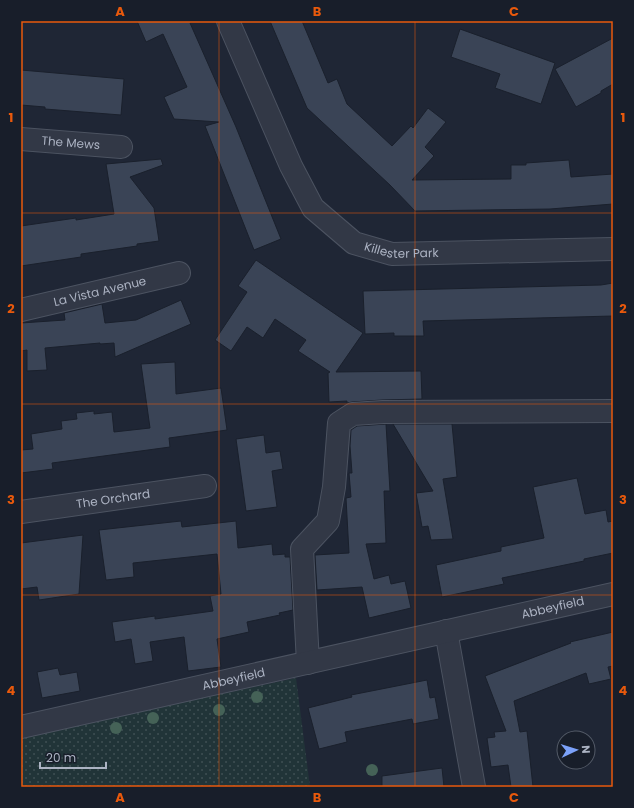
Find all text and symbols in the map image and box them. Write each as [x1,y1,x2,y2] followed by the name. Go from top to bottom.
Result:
[115,2,125,21] text: A
[313,2,322,21] text: B
[509,2,519,21] text: C
[9,108,13,127] text: 1
[621,108,625,127] text: 1
[41,132,101,153] street label: The Mews
[362,237,440,262] street label: Killester Park
[52,272,148,310] street label: La Vista Avenue
[7,299,15,318] text: 2
[619,299,627,318] text: 2
[75,485,151,512] street label: The Orchard
[7,490,15,509] text: 3
[619,490,627,509] text: 3
[520,592,586,622] street label: Abbeyfield
[201,663,267,694] street label: Abbeyfield
[7,681,16,700] text: 4
[619,681,628,700] text: 4
[556,730,596,770] north arrow
[40,744,106,770] scale bar
[578,745,594,754] text: N
[46,749,76,766] text: 20 m
[115,788,125,807] text: A
[313,788,322,807] text: B
[509,788,519,807] text: C

